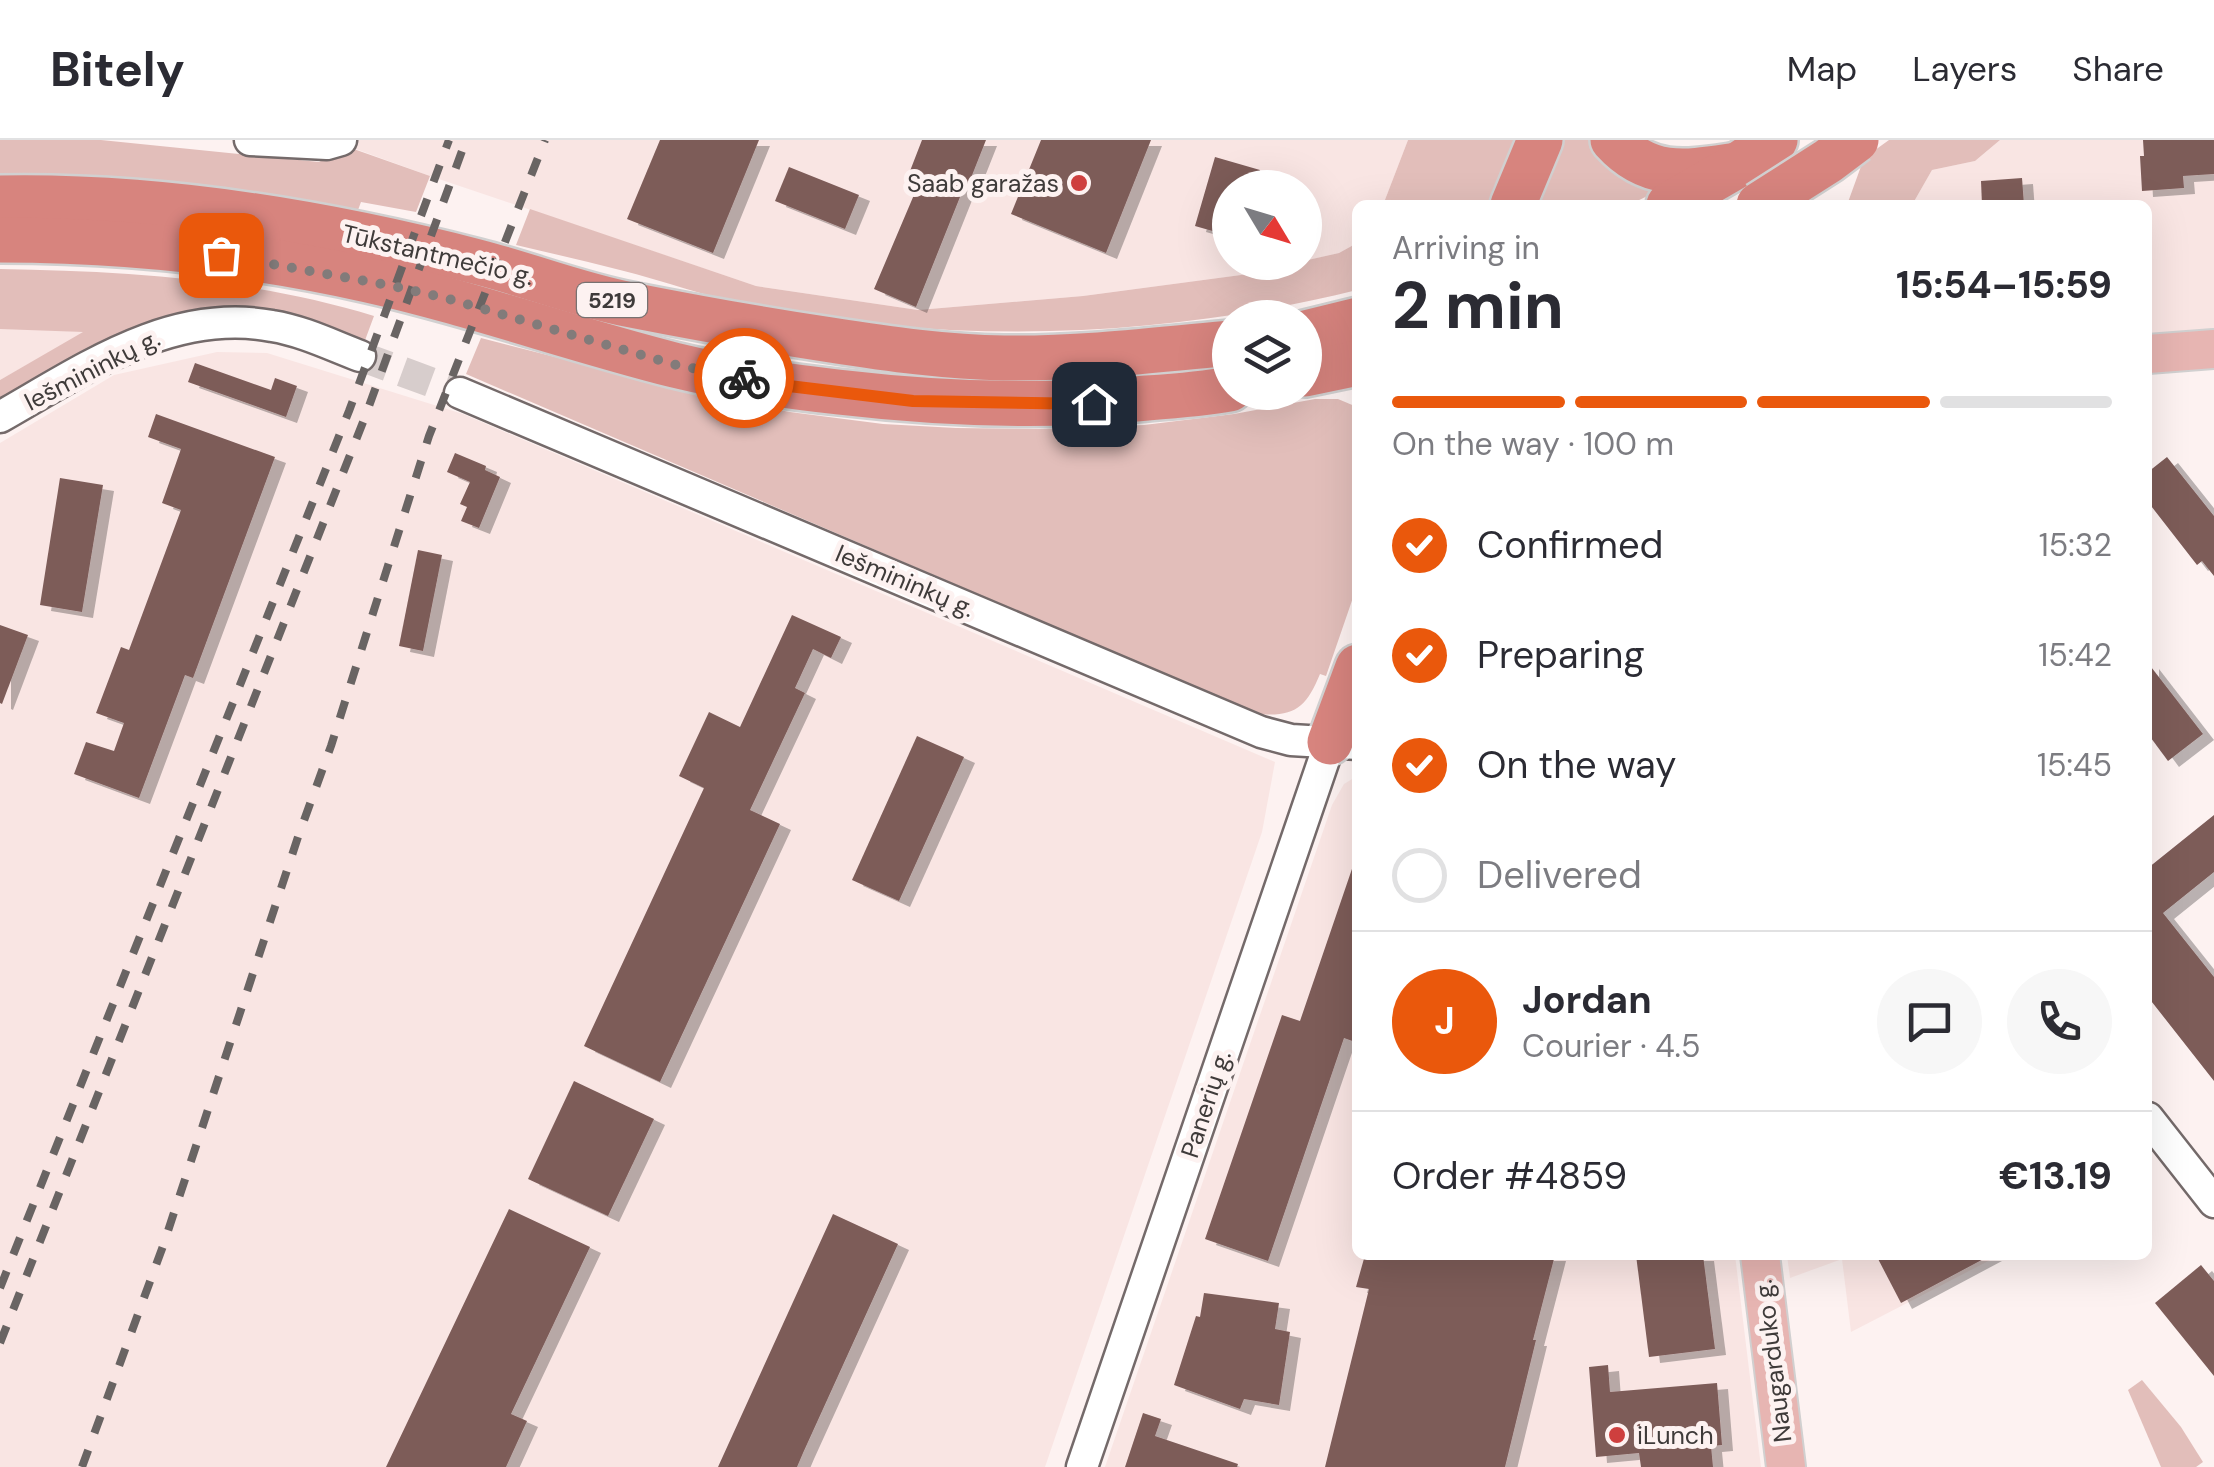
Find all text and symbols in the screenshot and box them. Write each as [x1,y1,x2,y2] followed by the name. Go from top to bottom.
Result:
[50,38,185,101] text: Bitely
[1787,46,1857,92] text: Map
[1912,46,2017,92] text: Layers
[2072,46,2164,92] text: Share
[907,167,1059,200] place label: Saab garažas
[1212,170,1322,280] north arrow
[1212,170,1322,410] map controls
[1068,172,1090,194] marker: Saab garažas
[179,213,264,298] pin
[339,217,537,293] street label: Tūkstantmečio g.
[1392,227,1540,269] text: Arriving in
[194,228,249,283] icon: bag
[1896,260,2112,310] text: 15:54–15:59
[1392,264,1564,348] text: 2 min
[577,283,647,317] road number: 5219
[1212,300,1322,410] button: layers
[19,322,165,418] street label: Iešmininkų g.
[694,328,794,428] courier
[717,351,772,406] icon: bike
[1052,362,1137,447] pin
[1067,377,1122,432] icon: home
[1392,423,1674,465] text: On the way · 100 m
[1392,518,1447,573] icon: check
[1477,520,1663,570] text: Confirmed
[2039,524,2112,566] text: 15:32
[830,537,980,625] street label: Iešmininkų g.
[1392,628,1447,683] icon: check
[1477,630,1645,680] text: Preparing
[2038,634,2112,676] text: 15:42
[1392,738,1447,793] icon: check
[1477,740,1676,790] text: On the way
[2037,744,2112,786] text: 15:45
[1477,850,1642,900] text: Delivered
[1877,969,1982,1074] button: chat
[2007,969,2112,1074] button: phone
[1522,975,1652,1025] text: Jordan
[1434,996,1455,1046] text: J
[1522,1025,1700,1067] text: Courier · 4.5
[1173,1046,1239,1162] street label: Panerių g.
[1392,1151,1627,1201] text: Order #4859
[1999,1151,2112,1201] text: €13.19
[1747,1278,1799,1444] street label: Naugarduko g.
[1637,1419,1714,1452] place label: iLunch
[1606,1424,1628,1446] marker: iLunch

